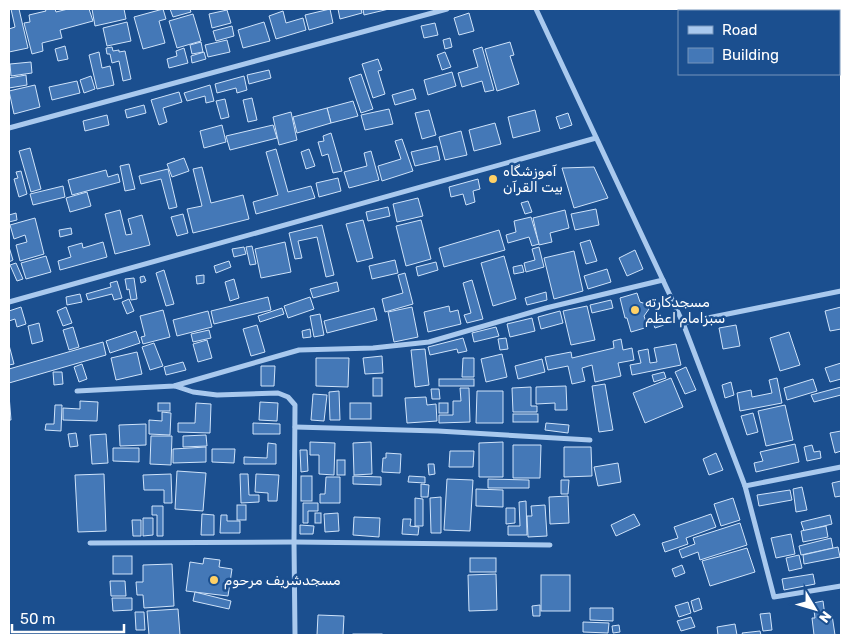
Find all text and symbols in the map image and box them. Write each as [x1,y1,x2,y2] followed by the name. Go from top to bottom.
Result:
[678,10,840,75] legend
[722,21,758,39] text: Road
[722,46,779,64] text: Building
[503,163,563,196] place label: آموزشگاه بیت القرآن
[487,173,499,185] marker: آموزشگاه بیت القرآن
[645,294,725,328] place label: مسجدکارته سبزامام اعظم
[629,304,641,316] marker: مسجدکارته سبزامام اعظم
[224,572,341,590] place label: مسجدشریف مرحوم
[208,574,220,586] marker: مسجدشریف مرحوم
[790,584,840,634] north arrow
[12,602,125,634] scale bar
[815,607,835,626] text: N
[20,610,55,628] text: 50 m

